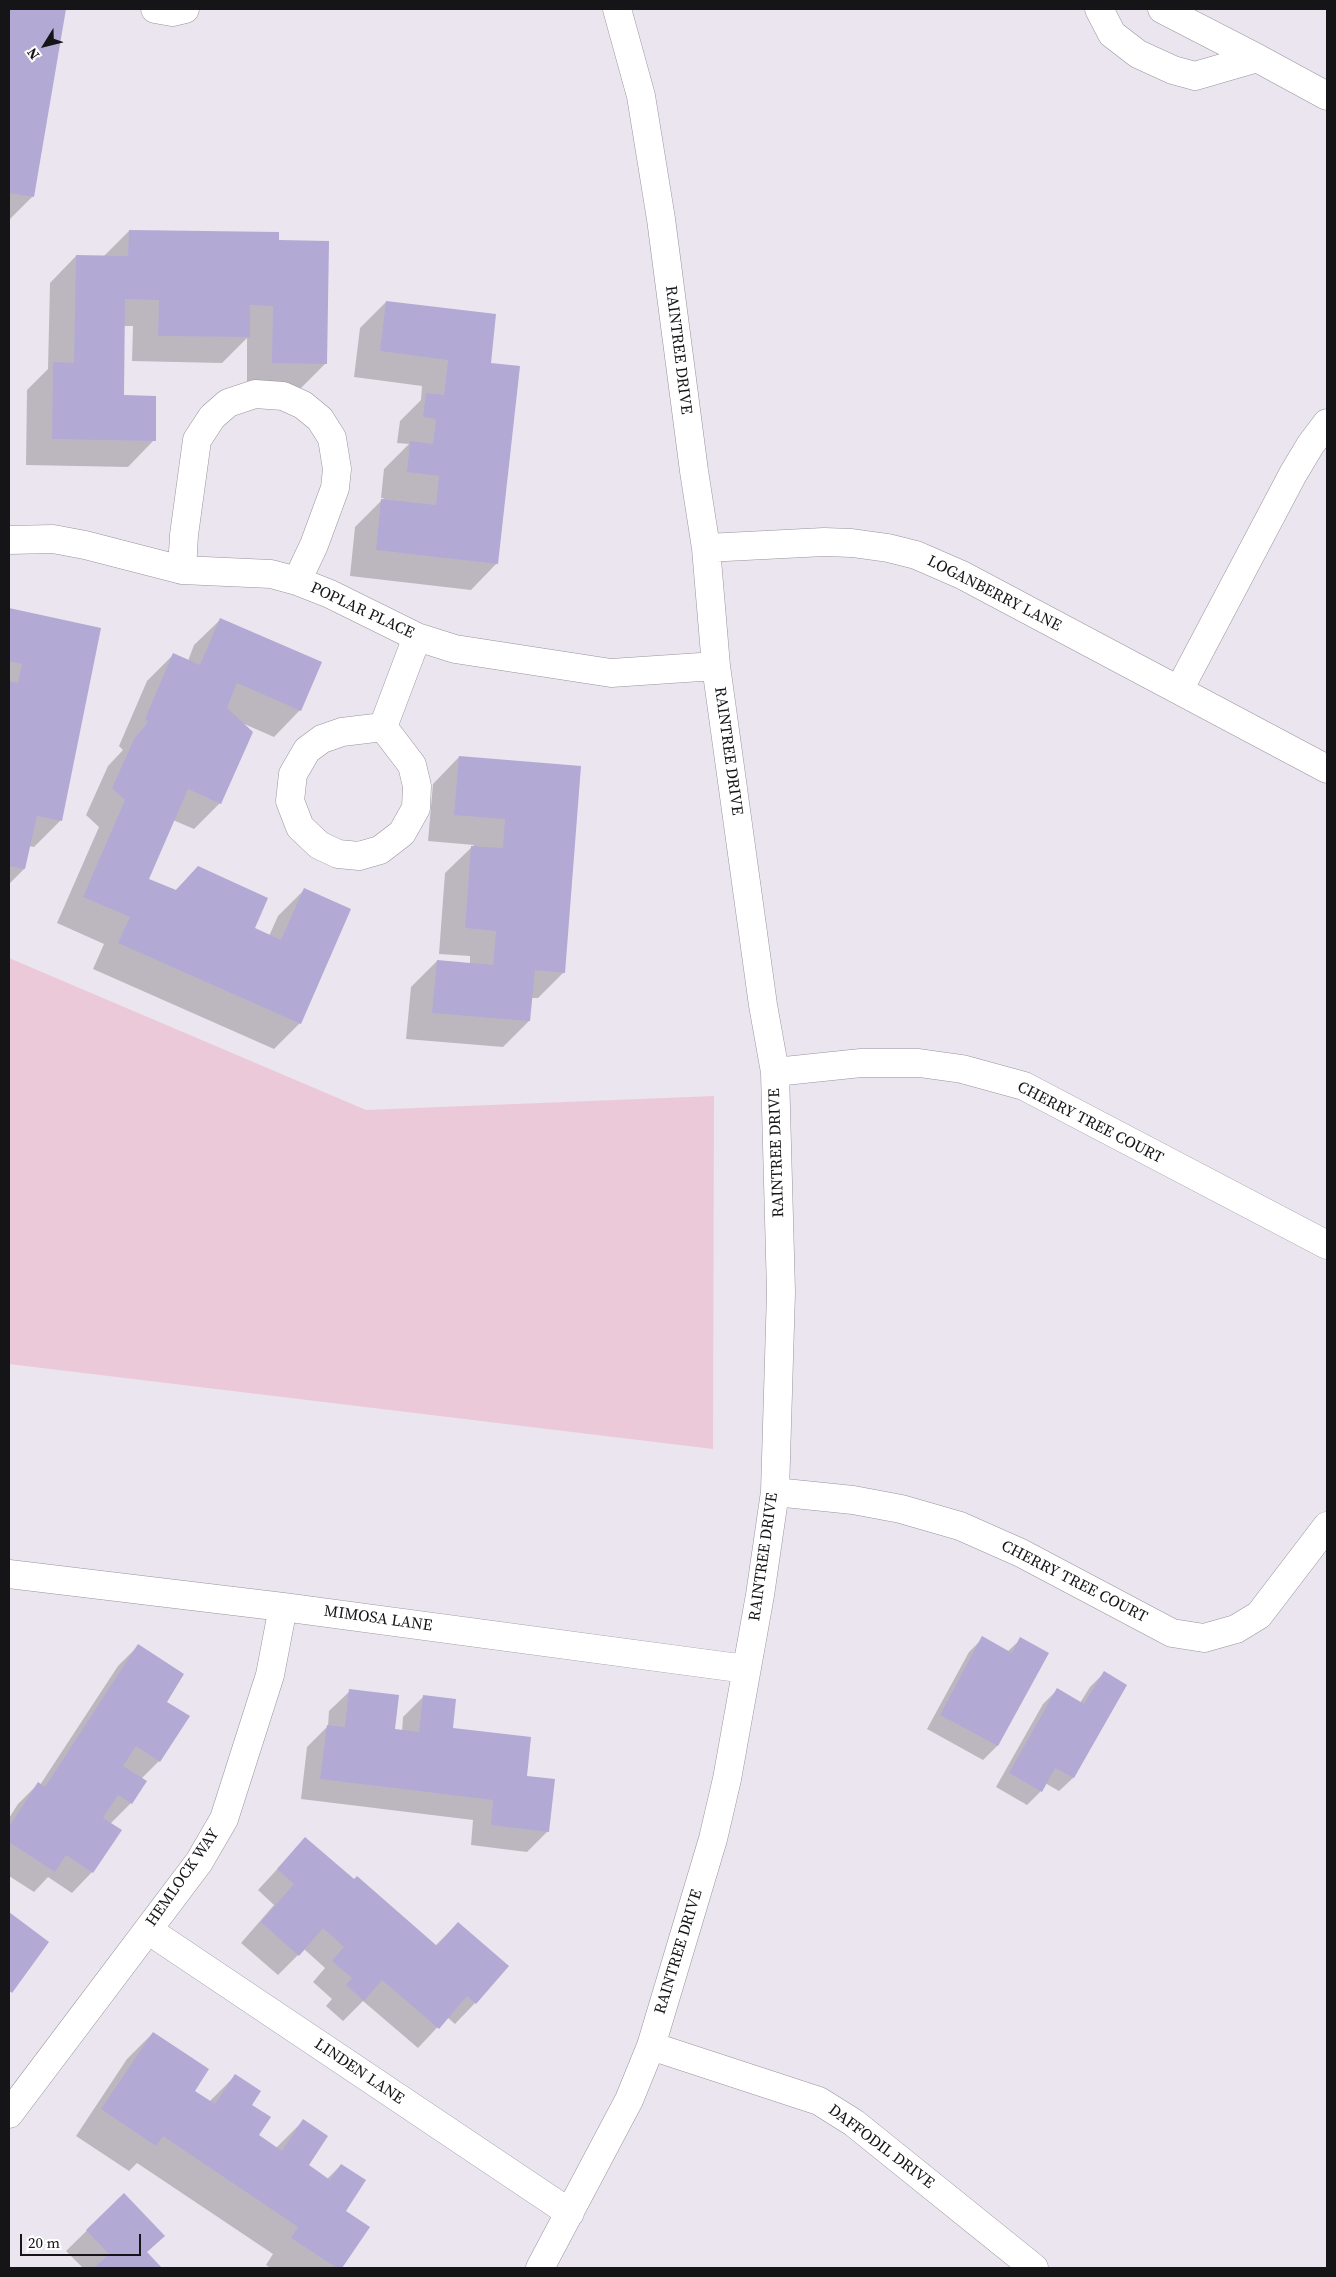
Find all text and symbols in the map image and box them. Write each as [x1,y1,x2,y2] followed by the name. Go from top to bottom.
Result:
[20,20,70,70] north arrow
[22,44,44,64] text: N
[661,285,695,415] street label: RAINTREE DRIVE
[924,552,1064,636] street label: LOGANBERRY LANE
[307,579,417,643] street label: POPLAR PLACE
[709,686,747,816] street label: RAINTREE DRIVE
[1014,1078,1166,1168] street label: CHERRY TREE COURT
[765,1088,789,1218] street label: RAINTREE DRIVE
[745,1492,783,1622] street label: RAINTREE DRIVE
[998,1537,1150,1627] street label: CHERRY TREE COURT
[323,1602,433,1636] street label: MIMOSA LANE
[142,1825,224,1931] street label: HEMLOCK WAY
[651,1887,707,2017] street label: RAINTREE DRIVE
[311,2035,407,2109] street label: LINDEN LANE
[824,2101,938,2193] street label: DAFFODIL DRIVE
[22,2224,144,2256] scale bar
[28,2232,60,2253] text: 20 m

